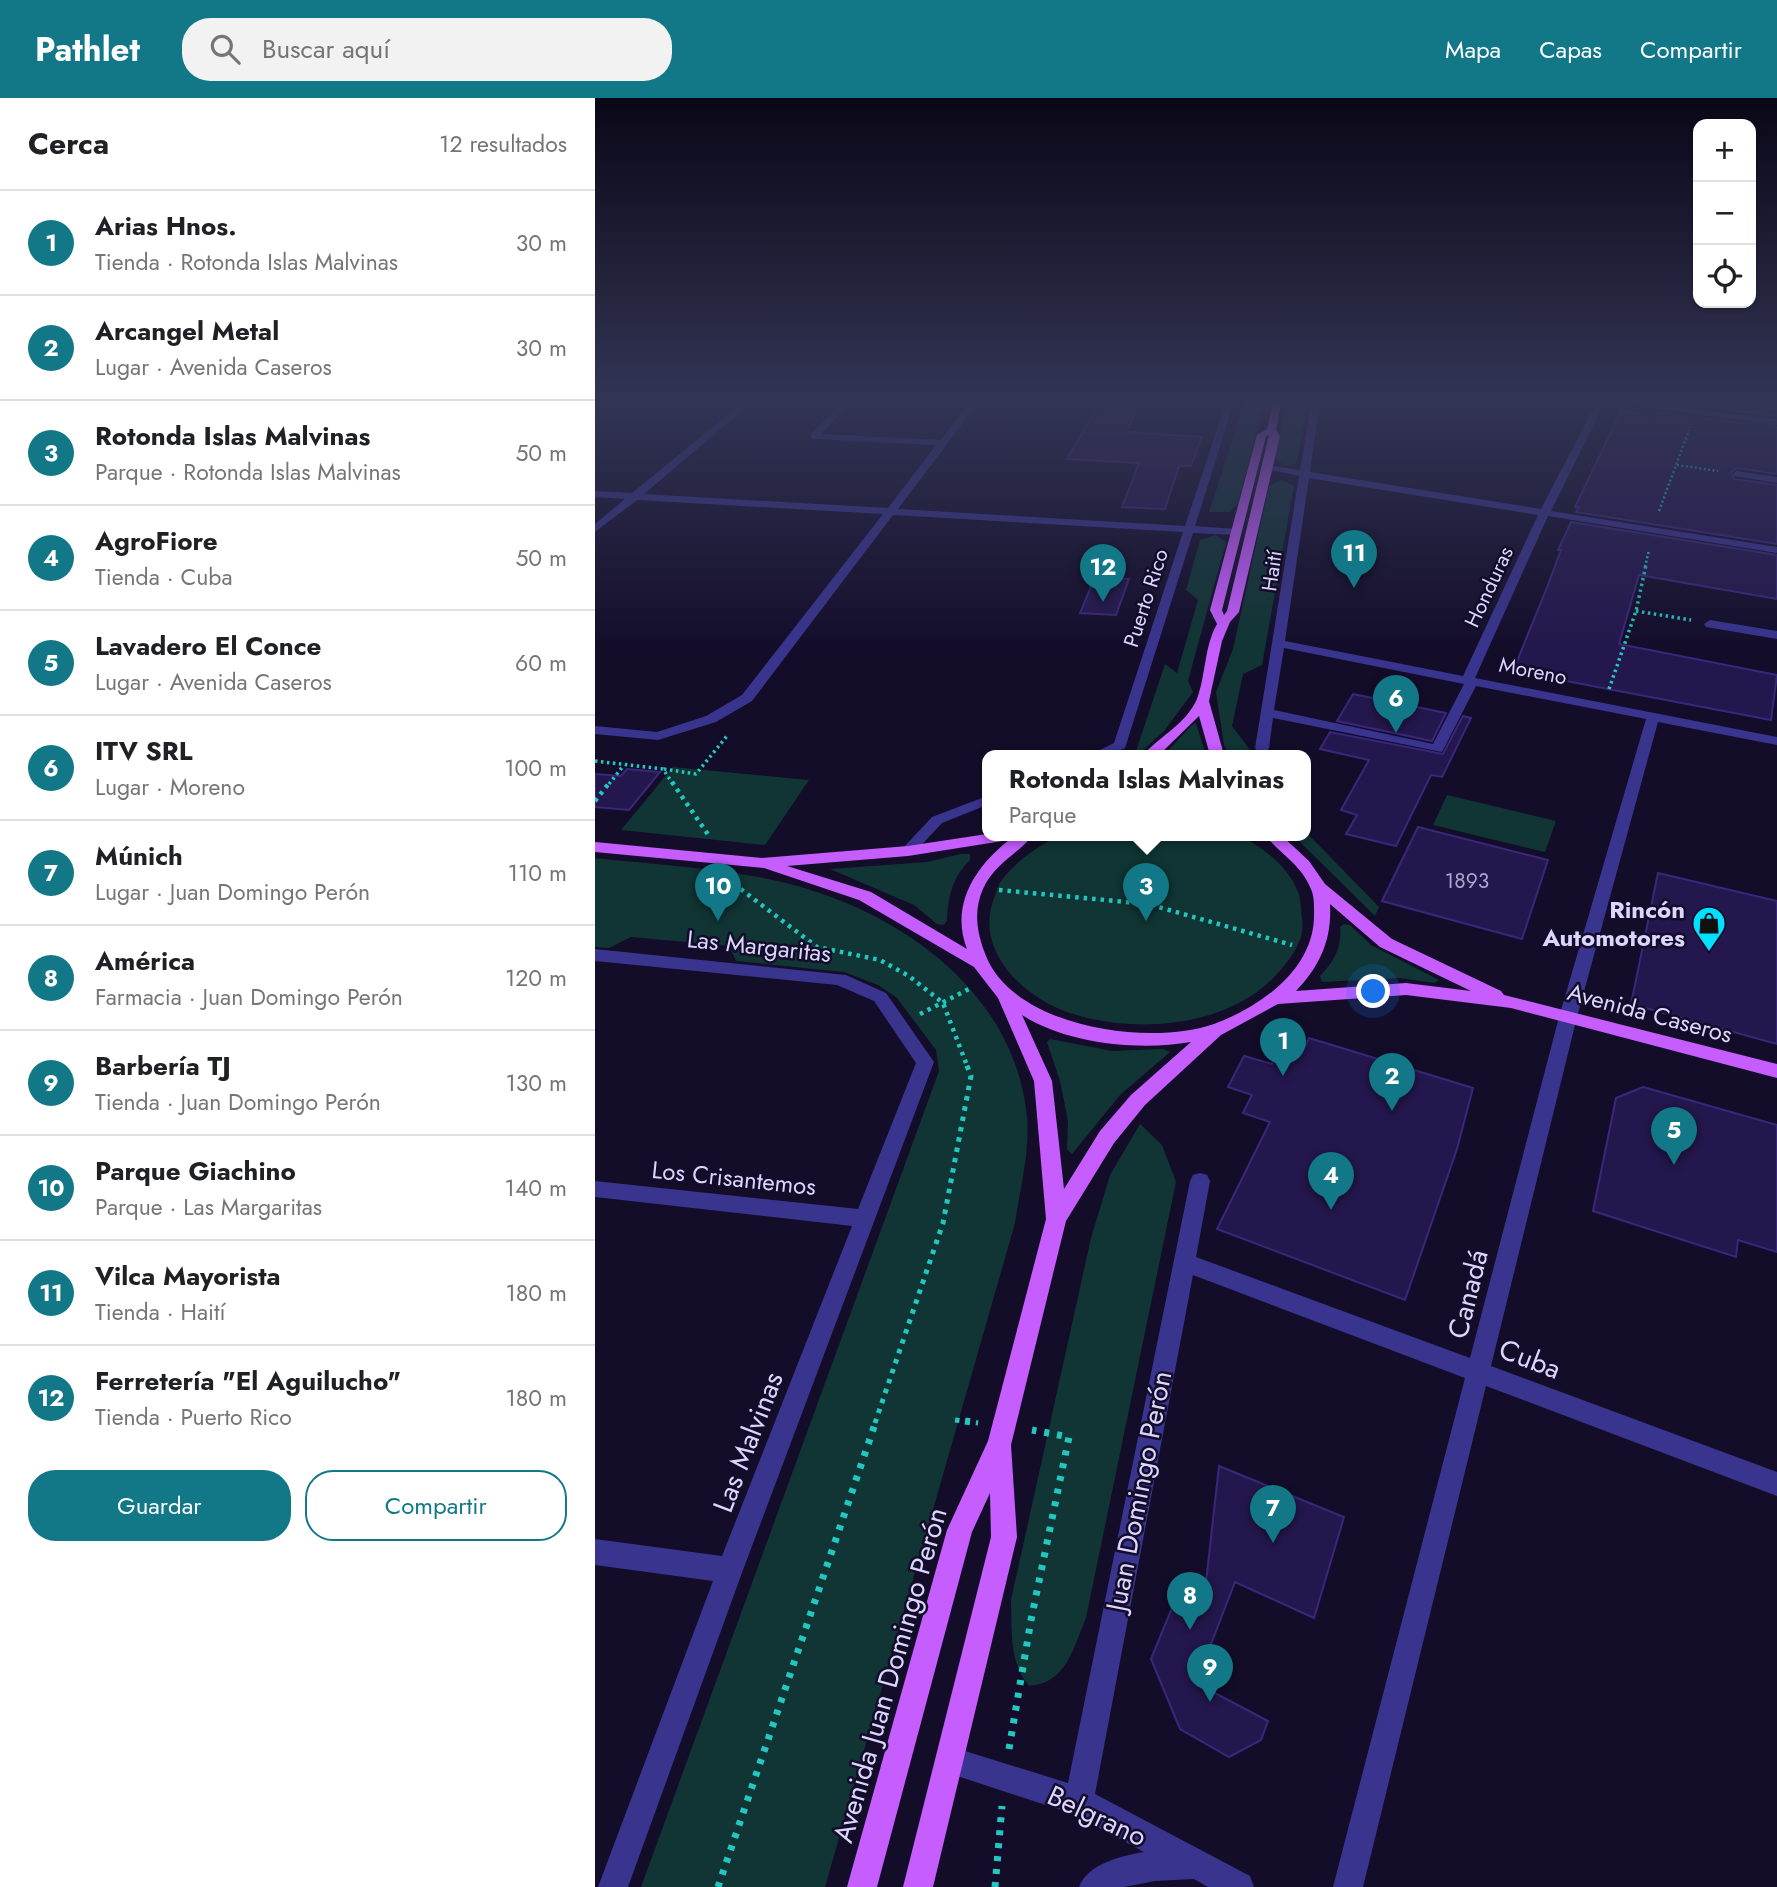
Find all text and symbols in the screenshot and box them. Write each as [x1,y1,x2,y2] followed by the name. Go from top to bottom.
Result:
[182,18,672,81] search box
[35,26,140,73] text: Pathlet
[206,30,244,68] icon: search
[262,30,390,68] text: Buscar aquí
[1445,32,1501,67] text: Mapa
[1539,32,1602,67] text: Capas
[1640,32,1742,67] text: Compartir
[1693,119,1756,308] map controls
[1693,119,1756,182] button: +
[28,122,109,165] text: Cerca
[439,127,567,161] text: 12 resultados
[1693,182,1756,245] button: −
[95,207,237,245] text: Arias Hnos.
[45,226,57,260] text: 1
[516,226,567,260] text: 30 m
[95,245,398,279] text: Tienda · Rotonda Islas Malvinas
[1693,245,1756,308] button: locate
[95,312,279,350] text: Arcangel Metal
[43,331,59,365] text: 2
[516,331,567,365] text: 30 m
[95,350,332,384] text: Lugar · Avenida Caseros
[95,417,370,455] text: Rotonda Islas Malvinas
[44,436,58,470] text: 3
[515,436,567,470] text: 50 m
[95,455,401,489] text: Parque · Rotonda Islas Malvinas
[95,522,218,560] text: AgroFiore
[1331,530,1377,588] pin: 11
[43,541,59,575] text: 4
[515,541,567,575] text: 50 m
[1457,542,1521,632] street label: Honduras
[1080,544,1126,602] pin: 12
[1116,545,1176,651] street label: Puerto Rico
[1254,547,1290,593] street label: Haití
[95,560,232,594] text: Tienda · Cuba
[95,627,321,665] text: Lavadero El Conce
[44,646,58,680] text: 5
[515,646,567,680] text: 60 m
[1496,650,1570,692] street label: Moreno
[95,665,332,699] text: Lugar · Avenida Caseros
[1373,675,1419,733] pin: 6
[95,732,192,770] text: ITV SRL
[982,750,1311,841] popup
[43,751,59,785] text: 6
[504,751,567,785] text: 100 m
[1009,760,1284,798] text: Rotonda Islas Malvinas
[95,770,245,804] text: Lugar · Moreno
[1009,798,1076,832] text: Parque
[95,837,183,875] text: Múnich
[44,856,58,890] text: 7
[508,856,567,890] text: 110 m
[695,863,741,921] pin: 10
[1123,863,1169,921] pin: 3
[1445,866,1489,896] house number: 1893
[95,875,370,909] text: Lugar · Juan Domingo Perón
[1541,892,1685,955] place label: Rincón Automotores
[1690,904,1728,953] shop icon: Rincón Automotores
[685,921,833,971] street label: Las Margaritas
[95,942,195,980] text: América
[44,961,58,995] text: 8
[505,961,567,995] text: 120 m
[1356,974,1390,1008] your location
[1564,974,1736,1052] street label: Avenida Caseros
[95,980,403,1014] text: Farmacia · Juan Domingo Perón
[1260,1018,1306,1076] pin: 1
[95,1047,231,1085] text: Barbería TJ
[1369,1053,1415,1111] pin: 2
[43,1066,59,1100] text: 9
[505,1066,567,1100] text: 130 m
[95,1085,381,1119] text: Tienda · Juan Domingo Perón
[1651,1107,1697,1165] pin: 5
[95,1152,296,1190] text: Parque Giachino
[650,1152,818,1204] street label: Los Crisantemos
[1308,1152,1354,1210] pin: 4
[38,1171,64,1205] text: 10
[505,1171,567,1205] text: 140 m
[95,1190,322,1224] text: Parque · Las Margaritas
[1437,1245,1499,1343] street label: Canadá
[95,1257,281,1295] text: Vilca Mayorista
[39,1276,63,1310] text: 11
[505,1276,567,1310] text: 180 m
[95,1295,225,1329] text: Tienda · Haití
[1493,1329,1567,1389] street label: Cuba
[95,1362,401,1400] text: Ferretería "El Aguilucho"
[702,1366,794,1518] street label: Las Malvinas
[1095,1367,1182,1619] street label: Juan Domingo Perón
[38,1381,64,1415] text: 12
[505,1381,567,1415] text: 180 m
[95,1400,292,1434] text: Tienda · Puerto Rico
[28,1470,291,1541] button: Guardar
[305,1470,567,1541] button: Compartir
[1250,1485,1296,1543] pin: 7
[822,1503,958,1847] street label: Avenida Juan Domingo Perón
[1167,1572,1213,1630] pin: 8
[1187,1644,1233,1702] pin: 9
[1041,1775,1153,1857] street label: Belgrano

